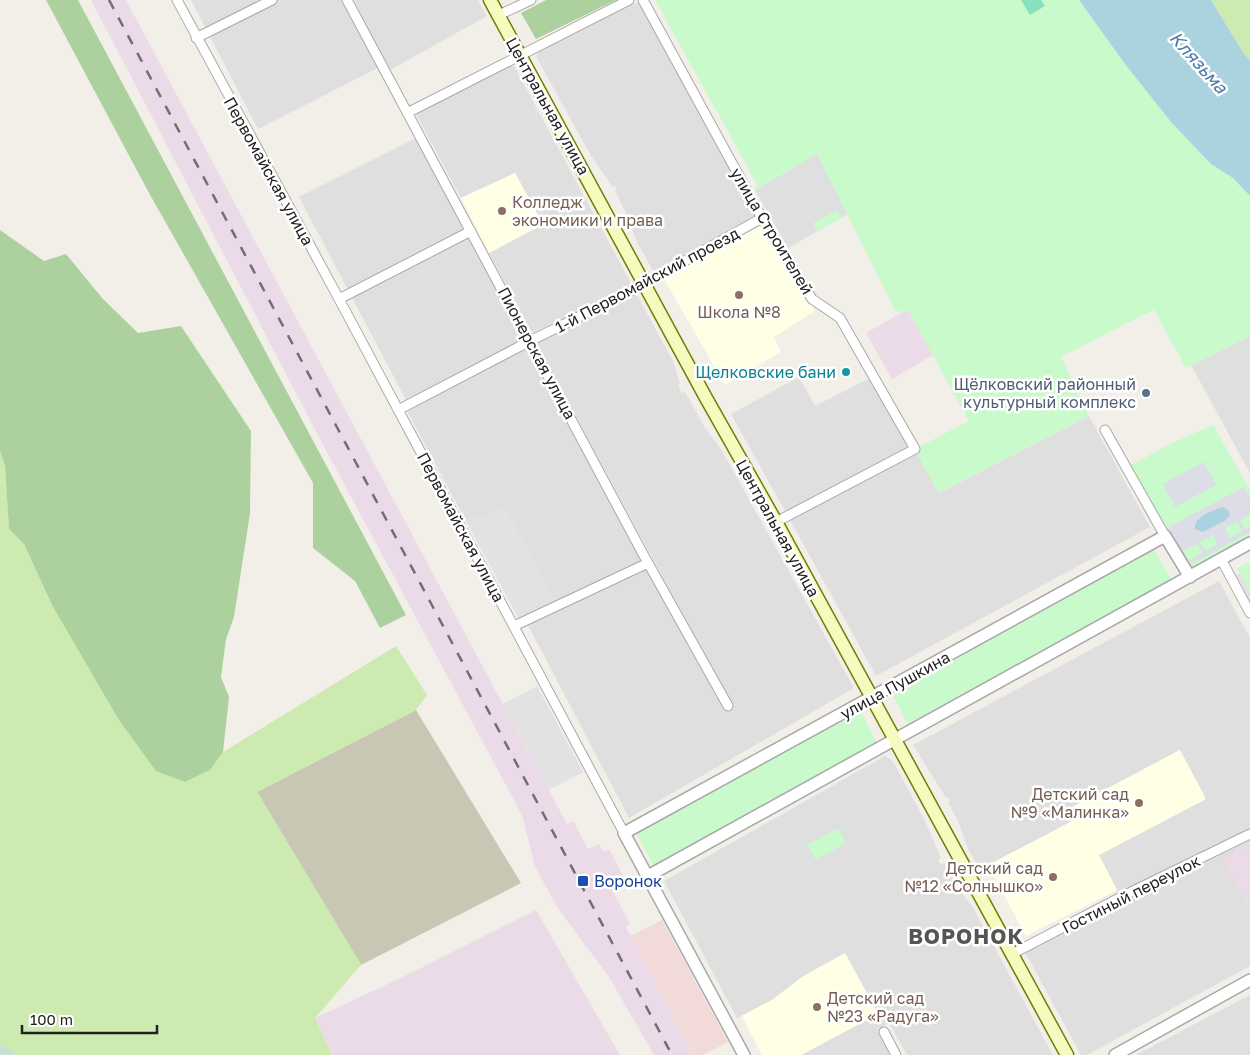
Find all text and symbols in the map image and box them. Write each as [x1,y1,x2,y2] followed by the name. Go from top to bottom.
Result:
[1165,26,1233,98] water label: Клязьма
[502,34,594,178] street label: Центральная улица
[220,93,318,249] street label: Первомайская улица
[726,164,818,298] street label: улица Строителей
[512,192,663,230] place label: Колледж экономики и права
[496,205,508,217] marker: Колледж экономики и права
[552,223,743,337] street label: 1-й Первомайский проезд
[494,283,580,423] street label: Пионерская улица
[733,289,745,301] marker: Школа №8
[697,302,781,322] place label: Школа №8
[695,362,836,382] place label: Щелковские бани
[840,366,852,378] marker: Щелковские бани
[954,374,1136,412] place label: Щёлковский районный культурный комплекс
[1140,387,1152,399] marker: Щёлковский районный культурный комплекс
[413,449,509,605] street label: Первомайская улица
[732,456,824,600] street label: Центральная улица
[837,647,953,723] street label: улица Пушкина
[1010,784,1129,822] place label: Детский сад №9 «Малинка»
[1133,797,1145,809] marker: Детский сад №9 «Малинка»
[1058,850,1204,938] street label: Гостиный переулок
[904,858,1043,896] place label: Детский сад №12 «Солнышко»
[594,871,662,891] place label: Воронок
[1047,871,1059,883] marker: Детский сад №12 «Солнышко»
[576,874,590,888] marker: Воронок
[908,923,1024,949] district label: ВОРОНОК
[827,988,939,1026] place label: Детский сад №23 «Радуга»
[811,1001,823,1013] marker: Детский сад №23 «Радуга»
[22,1002,158,1034] scale bar
[30,1010,73,1028] text: 100 m

